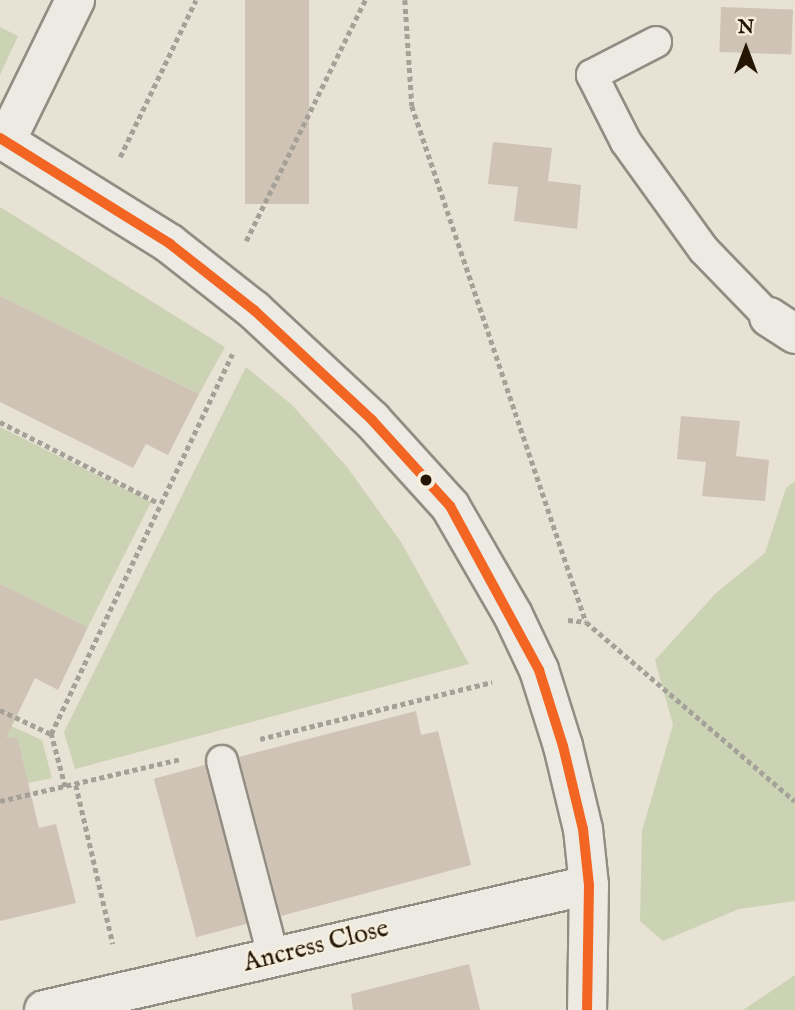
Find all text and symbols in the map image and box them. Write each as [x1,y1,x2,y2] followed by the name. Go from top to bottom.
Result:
[711,14,781,84] north arrow
[738,16,754,40] text: N
[419,473,433,487] unlabelled marker
[240,913,392,979] street label: Ancress Close

